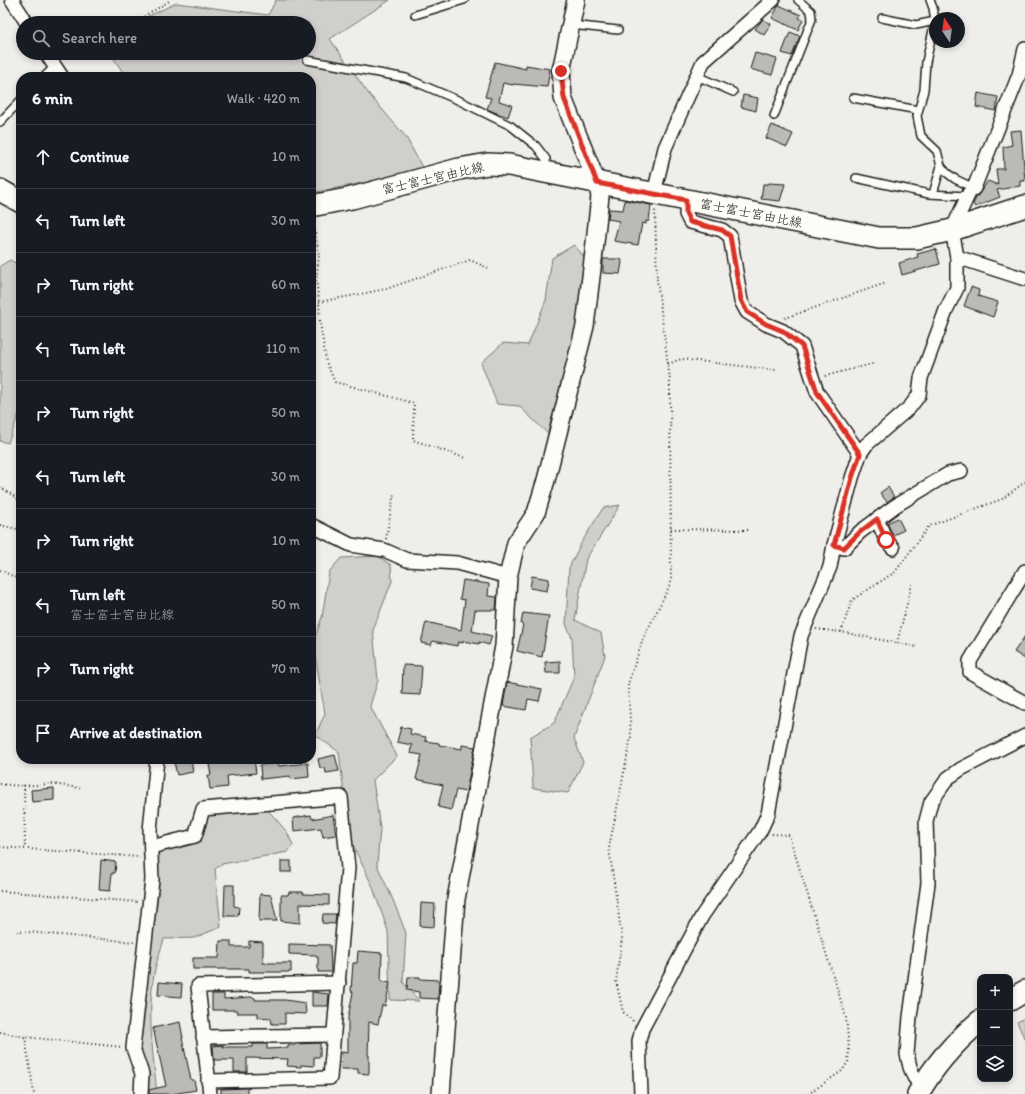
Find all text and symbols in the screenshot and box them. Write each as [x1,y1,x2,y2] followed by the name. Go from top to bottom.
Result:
[929,12,965,48] north arrow
[16,16,316,60] search box
[30,27,52,49] icon: search
[62,29,137,47] text: Search here
[552,62,570,80] route end
[32,88,73,108] text: 6 min
[227,91,300,106] text: Walk · 420 m
[32,146,54,168] icon: ahead
[70,148,129,166] text: Continue
[272,149,300,164] text: 10 m
[381,159,486,197] street label: 富士富士宮由比線
[699,196,804,230] street label: 富士富士宮由比線
[32,210,54,232] icon: left
[70,212,125,230] text: Turn left
[271,213,300,228] text: 30 m
[32,274,54,296] icon: right
[70,276,134,294] text: Turn right
[271,277,300,292] text: 60 m
[32,338,54,360] icon: left
[70,340,125,358] text: Turn left
[266,341,300,356] text: 110 m
[32,402,54,424] icon: right
[70,404,134,422] text: Turn right
[271,405,300,420] text: 50 m
[32,466,54,488] icon: left
[70,468,125,486] text: Turn left
[271,469,300,484] text: 30 m
[32,530,54,552] icon: right
[877,531,895,549] route start
[70,532,134,550] text: Turn right
[272,533,300,548] text: 10 m
[70,586,125,604] text: Turn left
[32,594,54,616] icon: left
[271,597,300,612] text: 50 m
[70,607,174,622] text: 富士富士宮由比線
[32,658,54,680] icon: right
[70,660,134,678] text: Turn right
[272,661,300,676] text: 70 m
[32,722,54,744] icon: arrive
[70,724,202,742] text: Arrive at destination
[977,974,1013,1082] map controls
[977,974,1013,1010] button: +
[977,1010,1013,1046] button: −
[977,1046,1013,1082] button: layers

